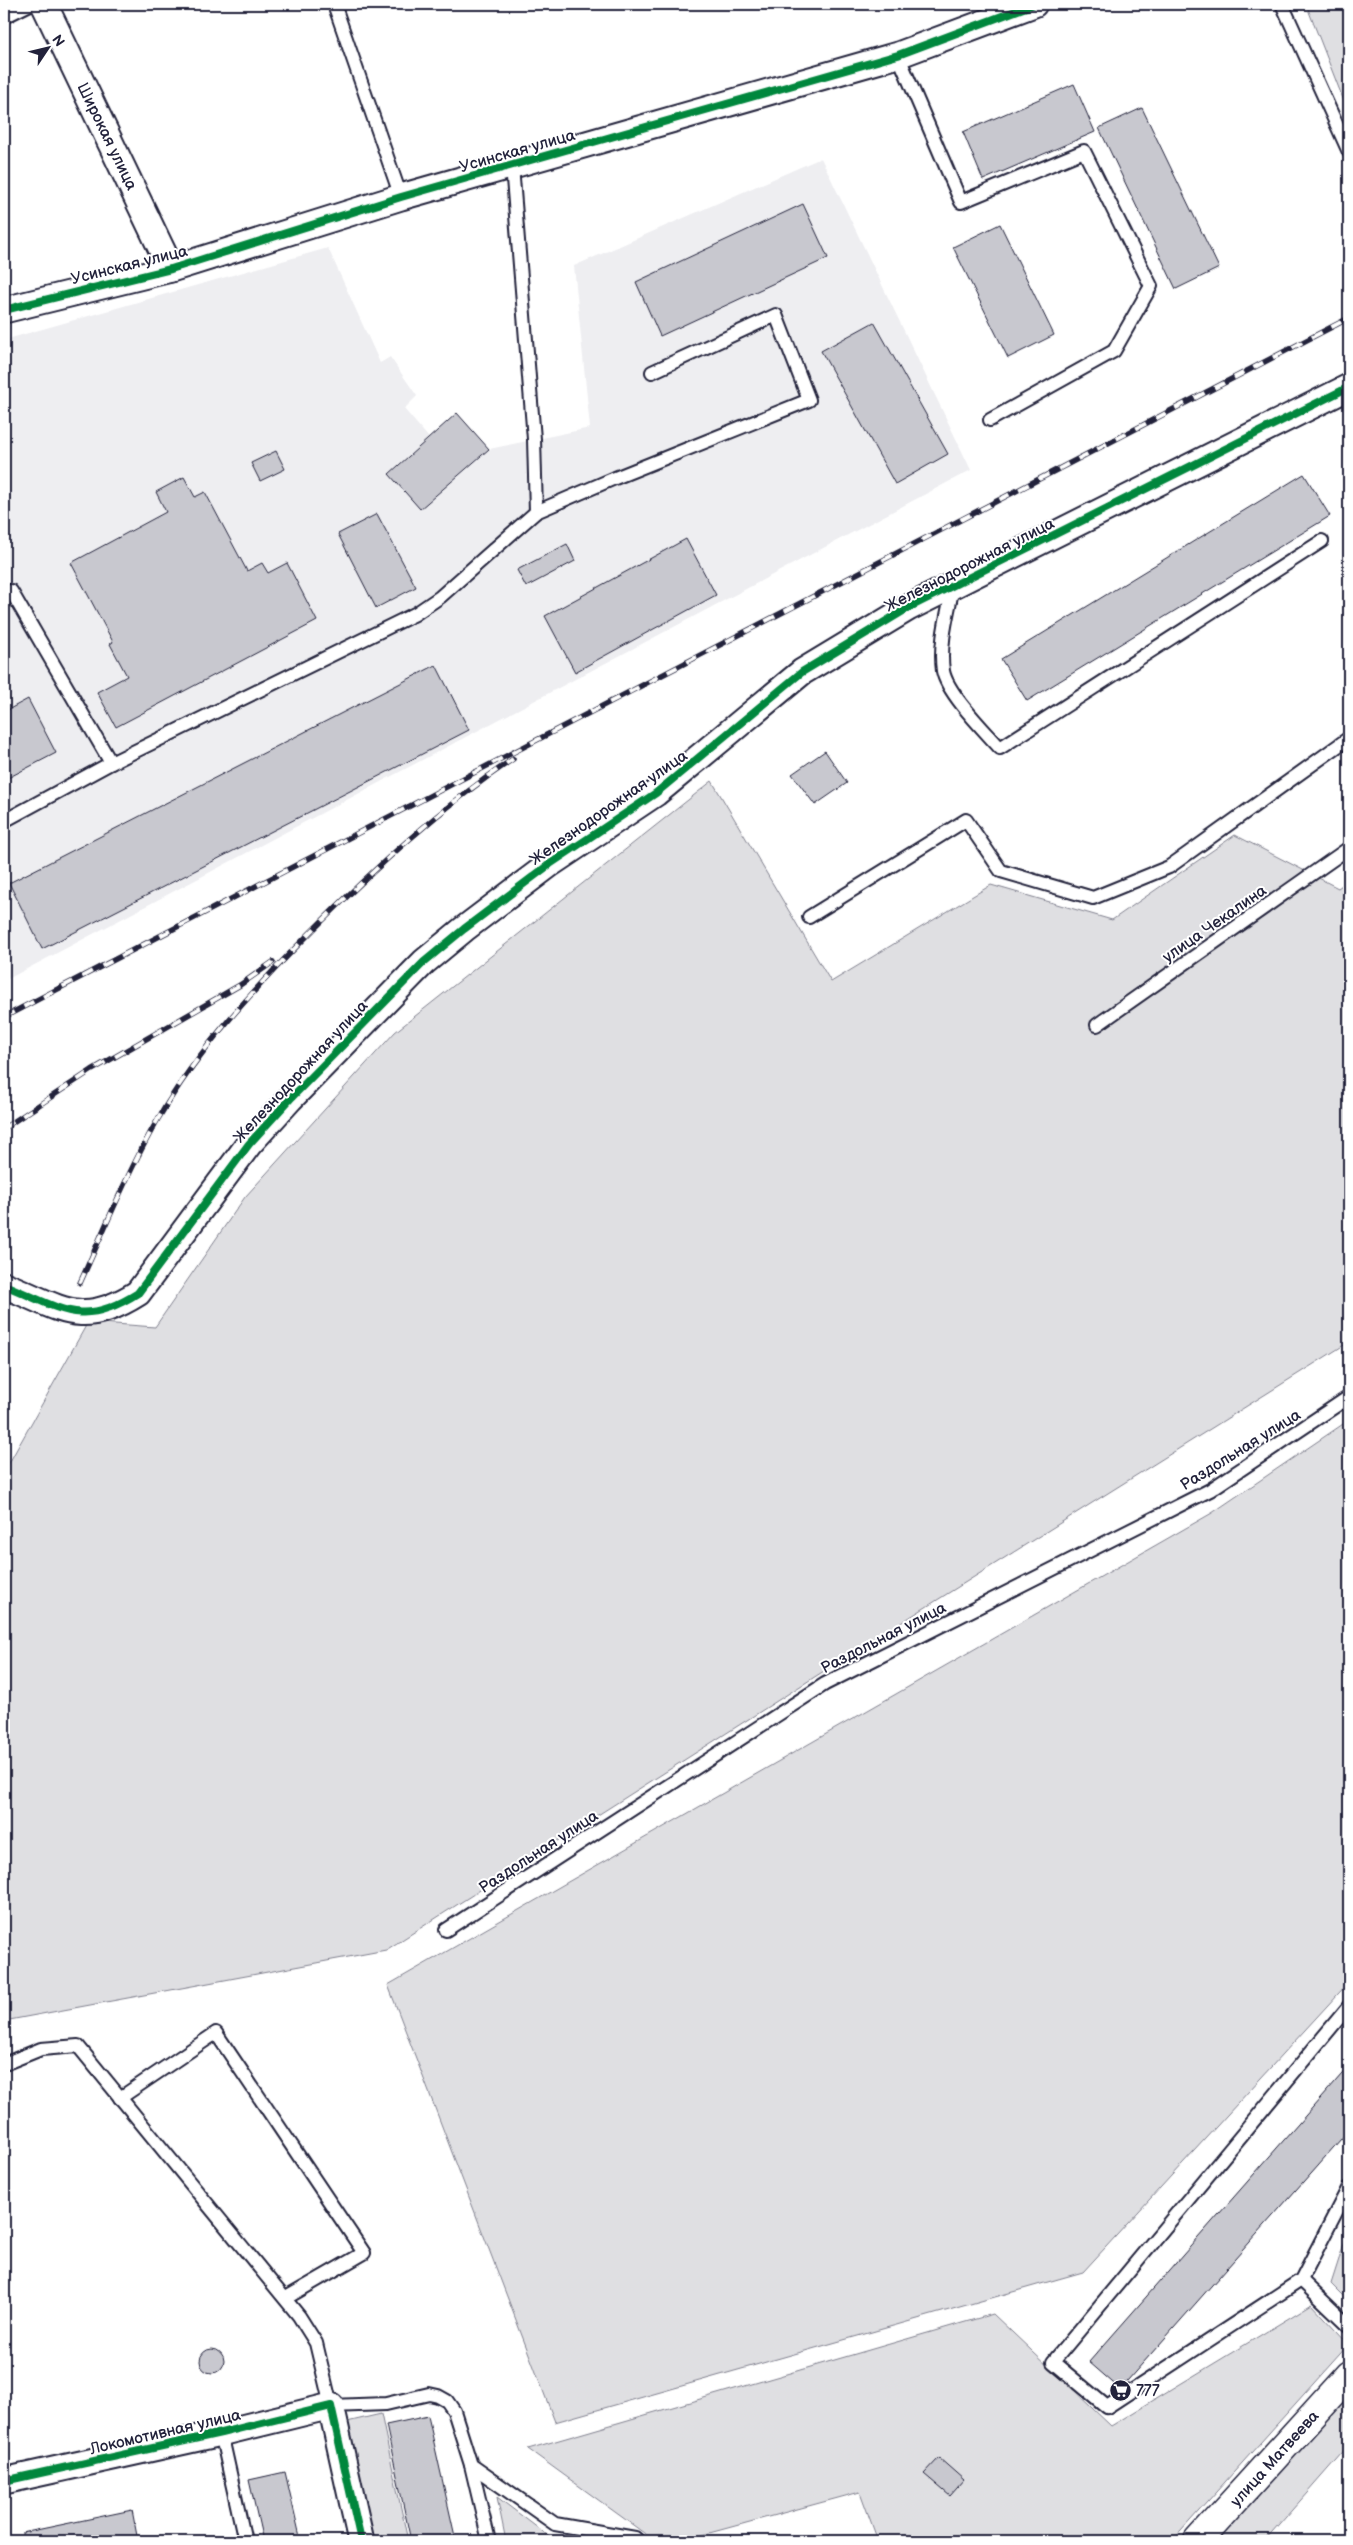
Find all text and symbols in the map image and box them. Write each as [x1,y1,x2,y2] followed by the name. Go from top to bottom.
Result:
[22,22,72,72] north arrow
[48,32,68,50] text: N
[72,80,141,194] street label: Широкая улица
[457,126,578,177] street label: Усинская улица
[69,242,190,289] street label: Усинская улица
[882,514,1058,616] street label: Железнодорожная улица
[526,746,692,870] street label: Железнодорожная улица
[1159,881,1271,967] street label: улица Чекалина
[230,996,372,1147] street label: Железнодорожная улица
[1177,1405,1305,1495] street label: Раздольная улица
[818,1598,950,1678] street label: Раздольная улица
[476,1806,602,1898] street label: Раздольная улица
[1108,2378,1132,2402] supermarket icon: 777
[1136,2382,1160,2401] place label: 777
[87,2406,243,2459] street label: Локомотивная улица
[1227,2407,1324,2511] street label: улица Матвеева

